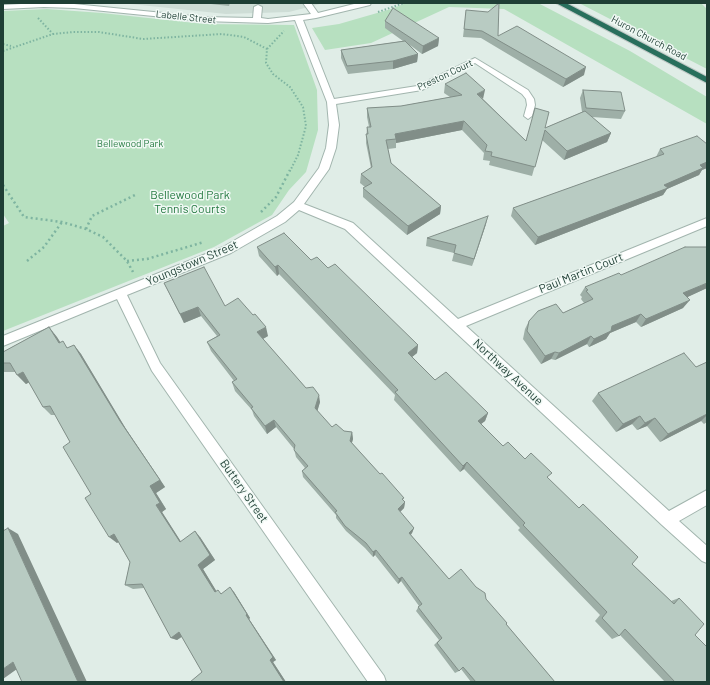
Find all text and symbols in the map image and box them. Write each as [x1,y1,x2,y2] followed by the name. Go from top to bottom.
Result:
[155,8,217,26] street label: Labelle Street
[609,13,689,63] street label: Huron Church Road
[415,57,475,93] street label: Preston Court
[97,138,163,150] park label: Bellewood Park
[150,188,230,216] park label: Bellewood Park Tennis Courts
[144,237,240,289] street label: Youngstown Street
[537,250,625,296] street label: Paul Martin Court
[470,336,546,408] street label: Northway Avenue
[217,457,271,525] street label: Buttery Street

